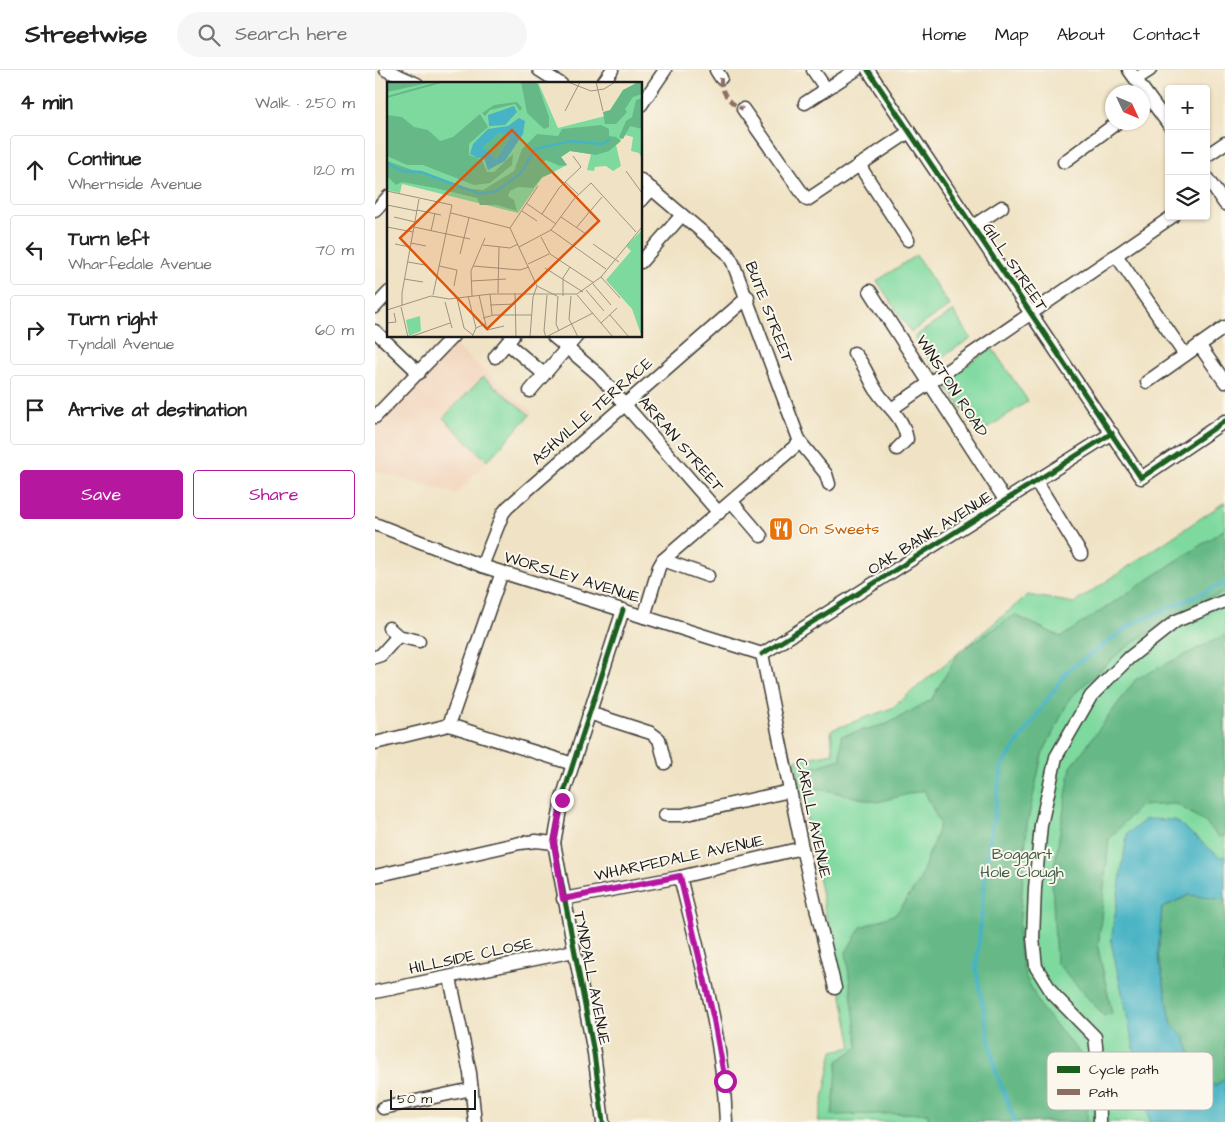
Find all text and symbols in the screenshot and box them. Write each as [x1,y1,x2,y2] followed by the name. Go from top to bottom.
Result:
[177,12,527,57] search box
[25,18,147,52] text: Streetwise
[195,21,223,49] icon: search
[235,21,347,48] text: Search here
[922,22,967,47] text: Home
[995,22,1029,47] text: Map
[1057,22,1105,47] text: About
[1133,22,1200,47] text: Contact
[387,82,643,338] inset map
[1105,85,1150,130] north arrow
[1165,85,1210,220] map controls
[1165,85,1210,130] button: +
[20,88,73,117] text: 4 min
[255,92,355,114] text: Walk · 250 m
[1165,130,1210,175] button: −
[68,146,142,173] text: Continue
[21,156,49,184] icon: ahead
[314,159,354,181] text: 120 m
[68,173,202,195] text: Whernside Avenue
[1165,175,1210,220] button: layers
[977,218,1053,316] street label: GILL STREET
[68,226,149,253] text: Turn left
[21,236,49,264] icon: left
[315,239,354,261] text: 70 m
[68,253,212,275] text: Wharfedale Avenue
[740,258,798,366] street label: BUTE STREET
[68,306,157,333] text: Turn right
[21,316,49,344] icon: right
[315,319,354,341] text: 60 m
[911,331,993,441] street label: WINSTON ROAD
[68,333,175,355] text: Tyndall Avenue
[527,352,658,470] street label: ASHVILLE TERRACE
[633,391,729,497] street label: ARRAN STREET
[21,396,49,424] icon: arrive
[68,397,247,424] text: Arrive at destination
[20,470,183,519] button: Save
[193,470,355,519] button: Share
[864,485,997,580] street label: OAK BANK AVENUE
[768,516,794,542] restaurant icon: On Sweets
[799,518,879,540] place label: On Sweets
[501,546,643,608] street label: WORSLEY AVENUE
[790,756,837,881] street label: CARILL AVENUE
[551,789,574,812] route end
[592,829,766,887] street label: WHARFEDALE AVENUE
[980,843,1064,884] park label: Boggart Hole Clough
[568,909,616,1047] street label: TYNDALL AVENUE
[407,932,535,980] street label: HILLSIDE CLOSE
[1047,1052,1213,1110] legend
[1089,1060,1158,1080] text: Cycle path
[714,1070,737,1093] route start
[1089,1083,1118,1103] text: Path
[390,1087,476,1110] scale bar
[397,1089,432,1109] text: 50 m

